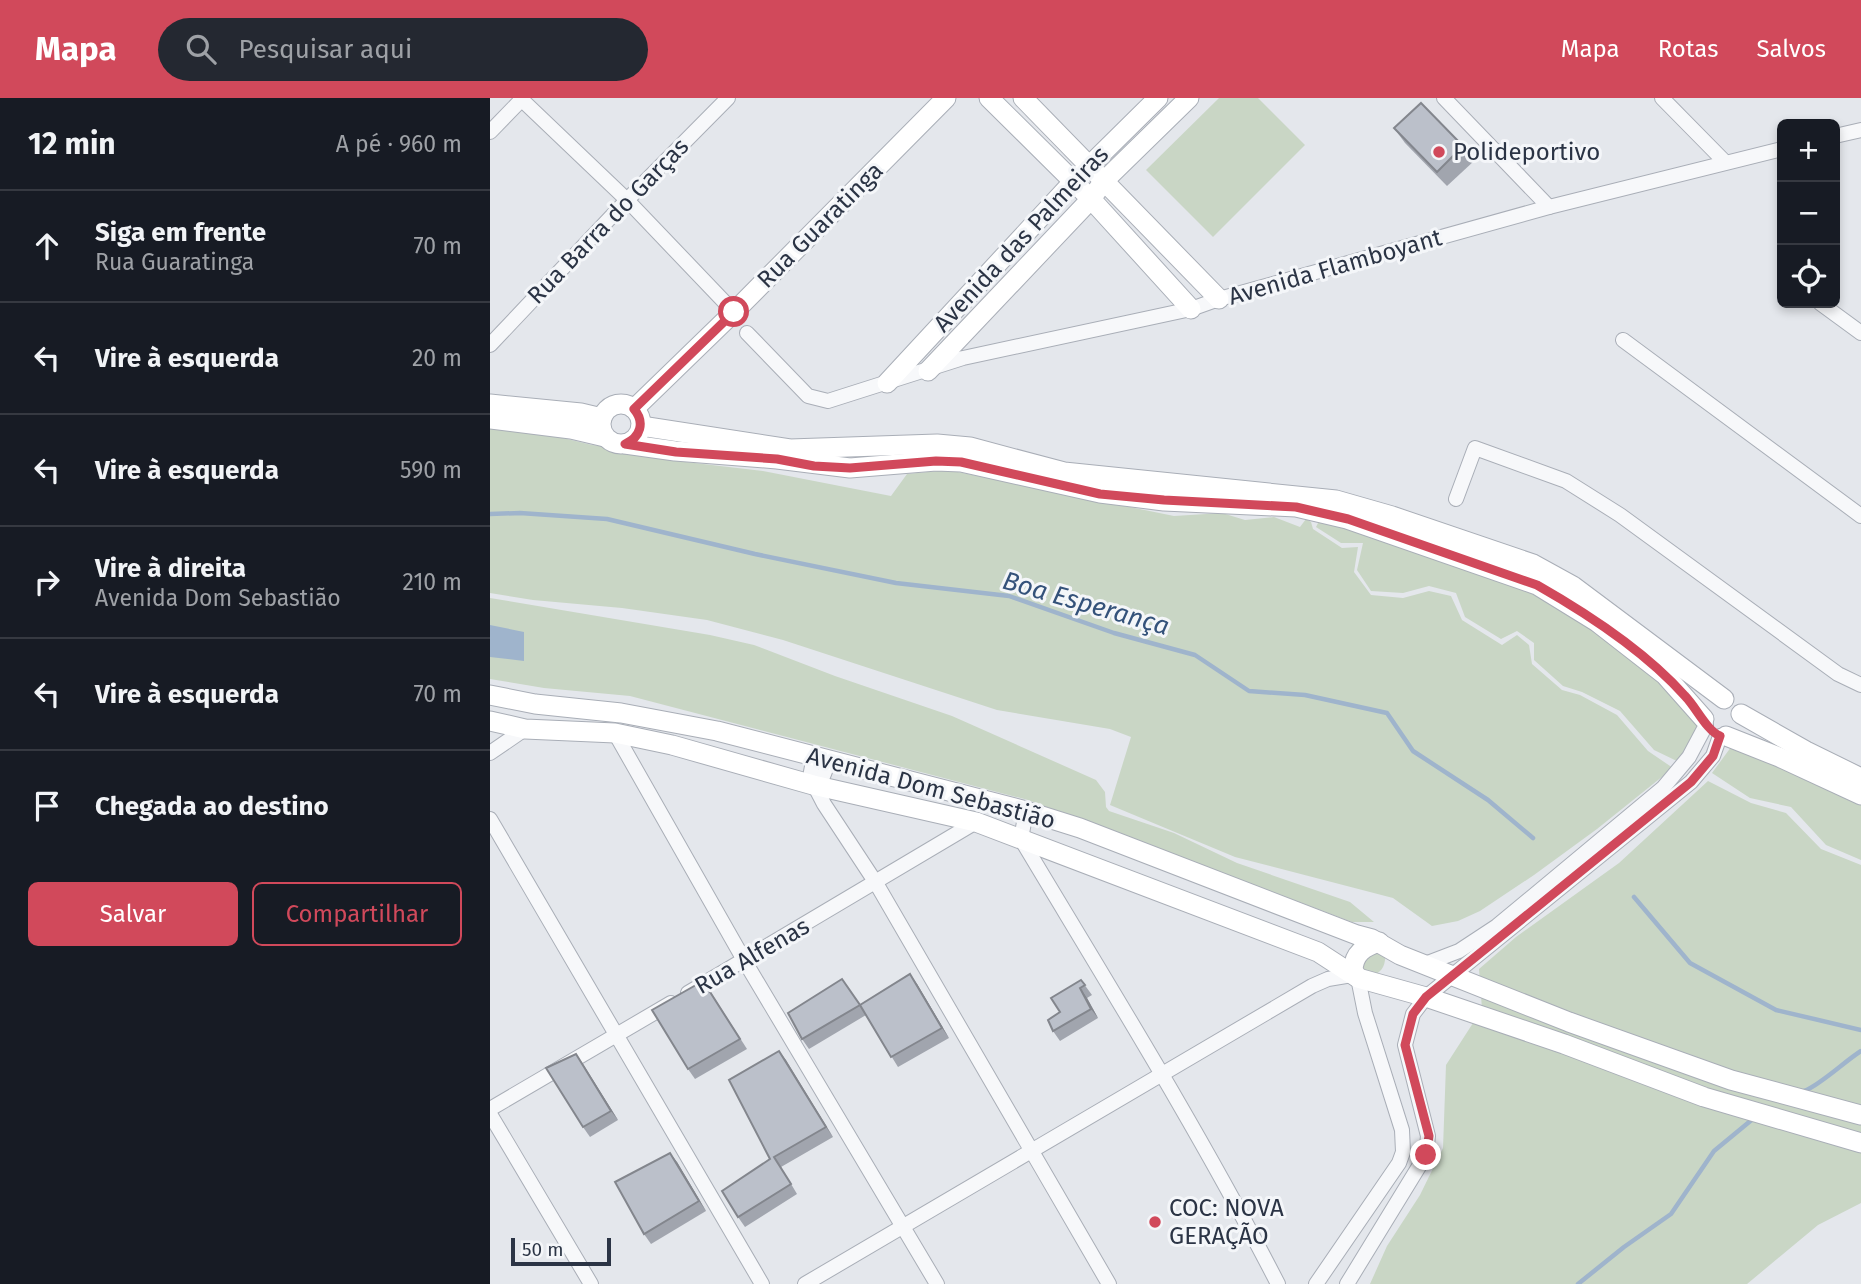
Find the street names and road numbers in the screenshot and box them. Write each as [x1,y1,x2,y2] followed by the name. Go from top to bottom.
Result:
[522,132,694,310] street label: Rua Barra do Garças
[928,141,1114,337] street label: Avenida das Palmeiras
[751,156,889,294] street label: Rua Guaratinga
[1225,223,1445,311] street label: Avenida Flamboyant
[804,741,1058,835] street label: Avenida Dom Sebastião
[690,912,814,1000] street label: Rua Alfenas

